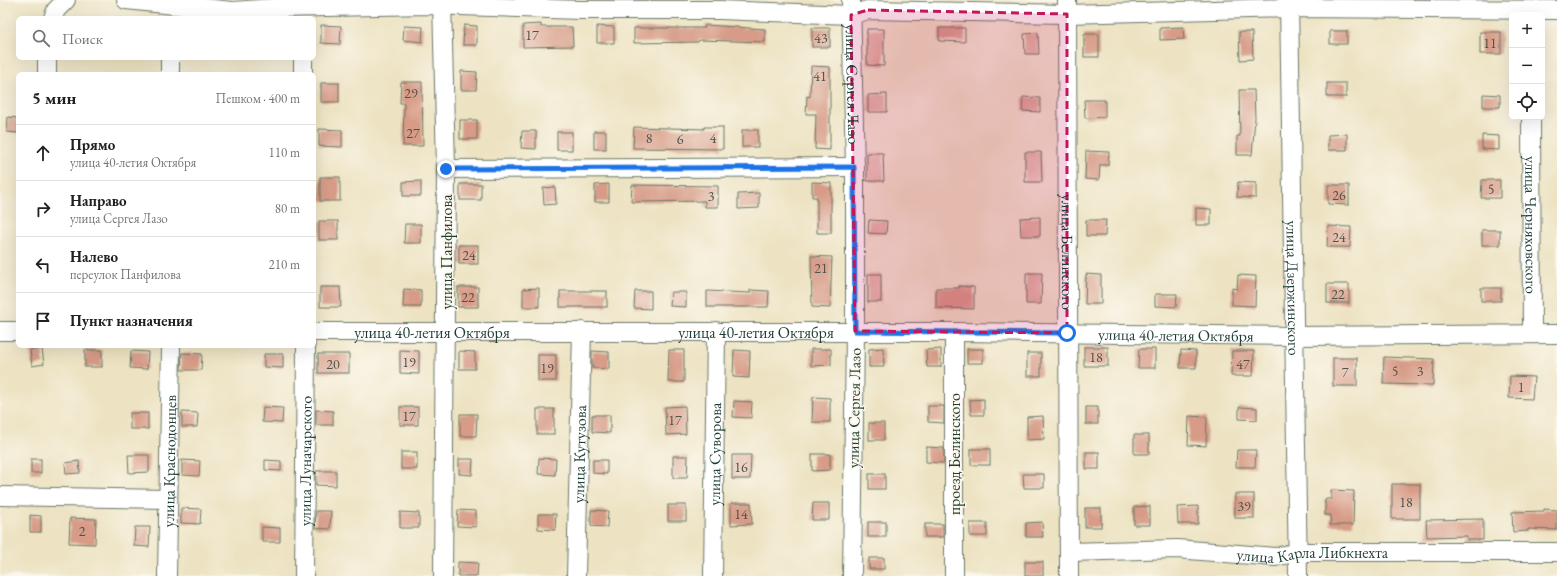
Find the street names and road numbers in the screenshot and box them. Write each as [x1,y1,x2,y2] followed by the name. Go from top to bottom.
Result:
[841,23,865,145] street label: улица Сергея Лазо
[1521,156,1542,294] street label: улица Черняховского
[436,194,457,310] street label: улица Панфилова
[1057,194,1079,310] street label: улица Белинского
[1282,220,1305,356] street label: улица Дзержинского
[354,322,510,343] street label: улица 40-летия Октября
[678,322,834,343] street label: улица 40-летия Октября
[1098,323,1254,346] street label: улица 40-летия Октября
[842,348,866,468] street label: улица Сергея Лазо
[944,393,965,515] street label: проезд Белинского
[157,394,181,527] street label: улица Краснодонцев
[294,396,316,526] street label: улица Луначарского
[703,402,726,506] street label: улица Суворова
[567,404,591,503] street label: улица Кутузова
[1236,541,1389,567] street label: улица Карла Либкнехта

